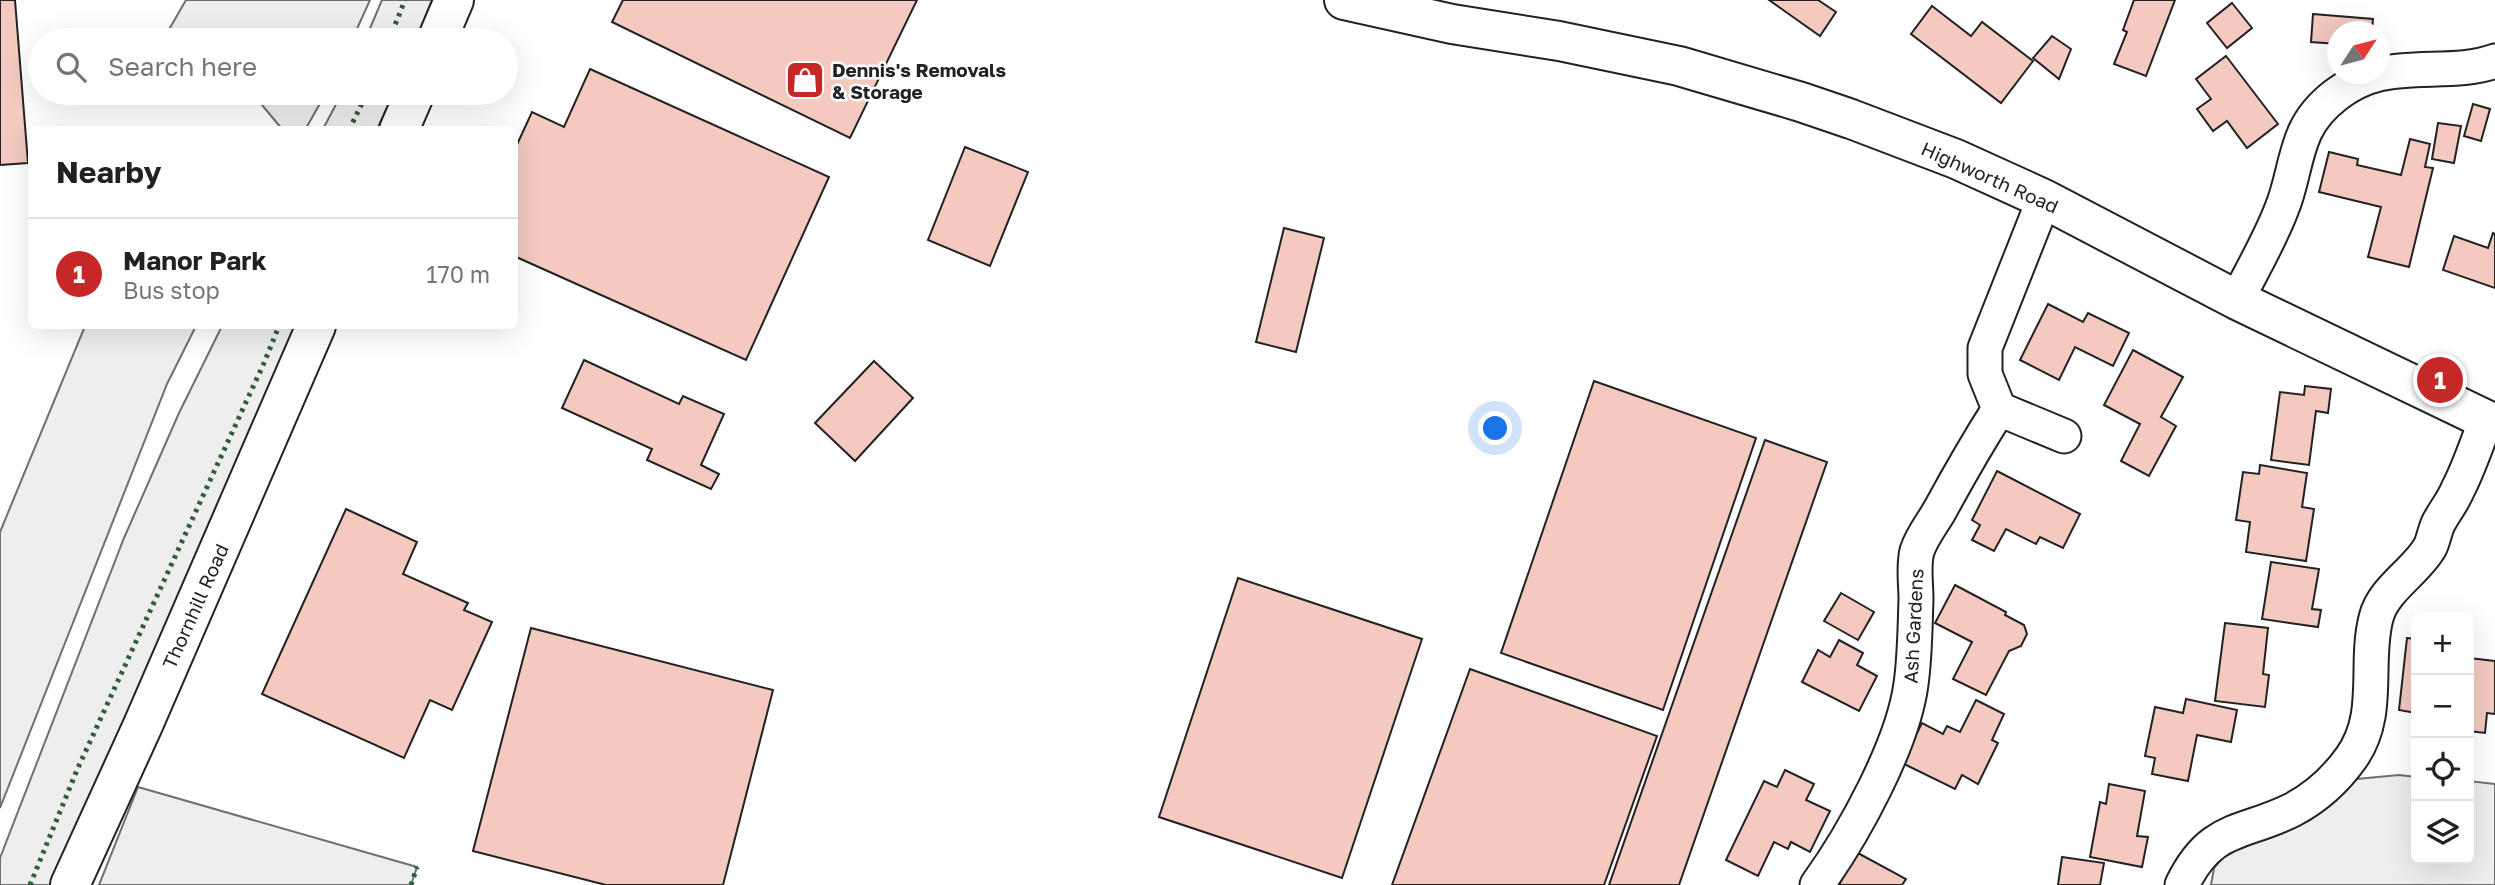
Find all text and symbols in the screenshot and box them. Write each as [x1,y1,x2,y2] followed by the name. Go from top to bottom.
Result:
[2327,21,2390,84] north arrow
[28,28,518,105] search box
[52,48,90,86] icon: search
[108,51,257,82] text: Search here
[832,58,1006,103] place label: Dennis's Removals & Storage
[784,59,826,101] shop icon: Dennis's Removals & Storage
[1918,136,2062,218] street label: Highworth Road
[56,154,161,190] text: Nearby
[123,245,267,276] text: Manor Park
[73,260,85,288] text: 1
[426,260,490,288] text: 170 m
[123,276,220,304] text: Bus stop
[2417,354,2463,406] pin: 1
[1478,411,1512,445] your location
[157,540,233,672] street label: Thornhill Road
[1899,568,1927,684] street label: Ash Gardens
[2411,612,2474,864] map controls
[2411,612,2474,675] button: +
[2411,675,2474,738] button: −
[2411,738,2474,801] button: locate
[2411,801,2474,864] button: layers

